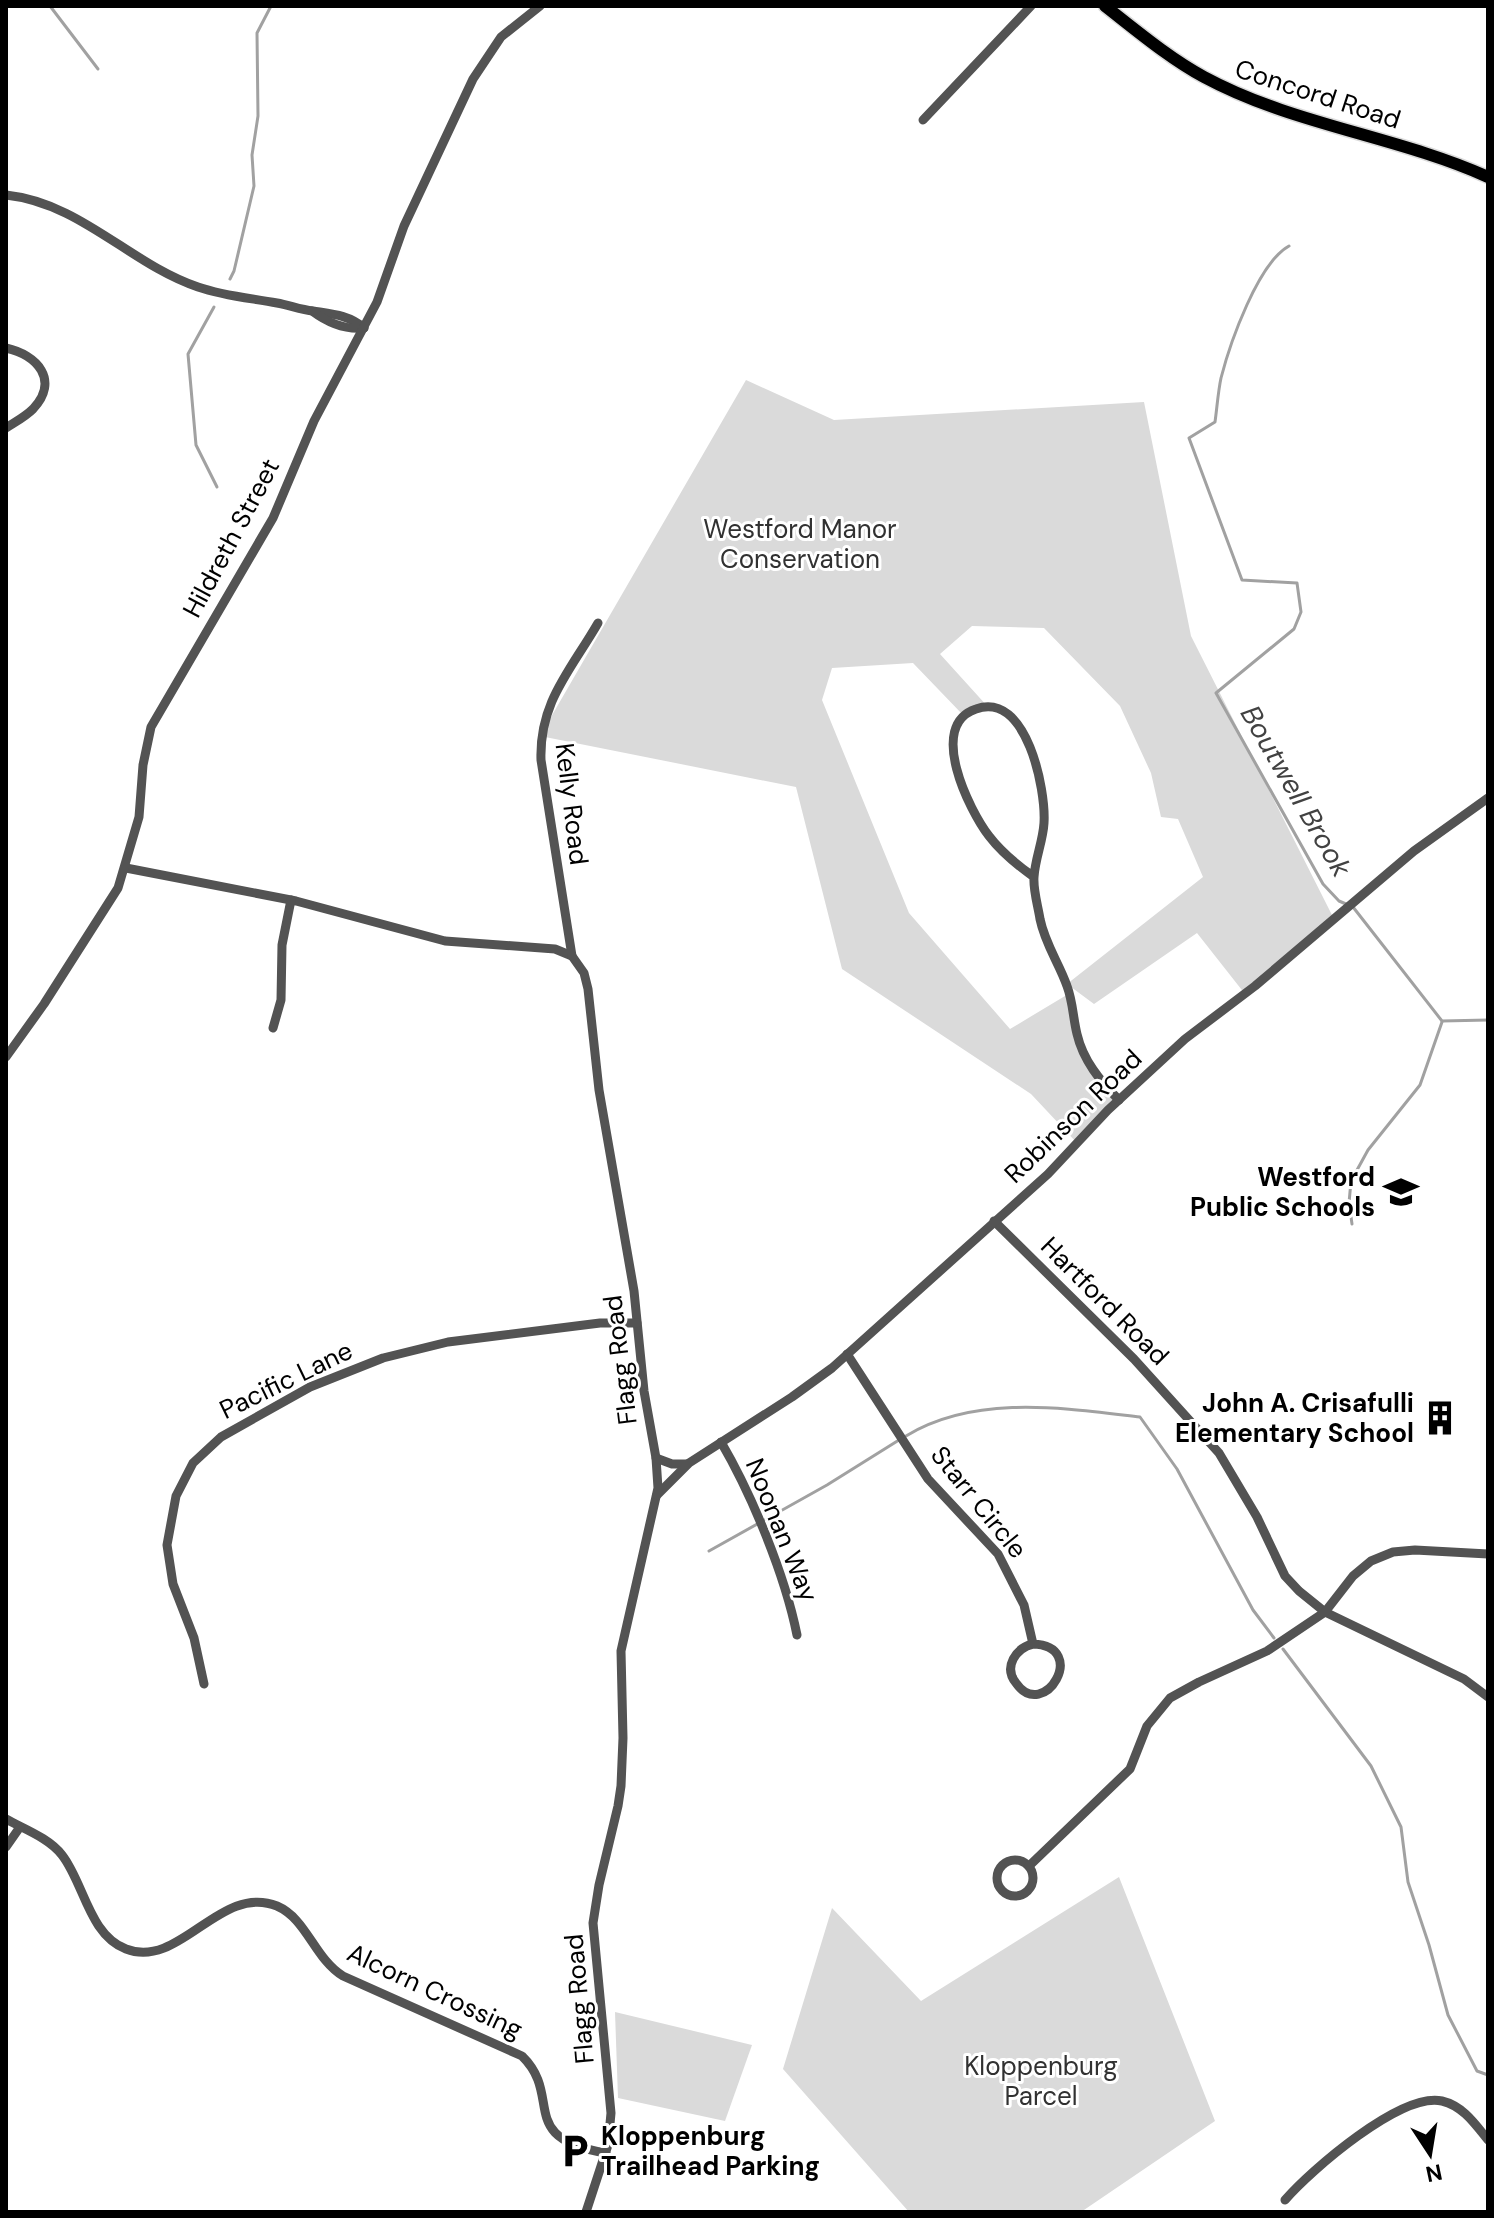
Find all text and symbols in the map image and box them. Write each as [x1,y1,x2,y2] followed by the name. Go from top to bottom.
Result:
[1231,51,1405,137] street label: Concord Road
[175,453,287,623] street label: Hildreth Street
[703,512,897,576] park label: Westford Manor Conservation
[1232,698,1360,884] water label: Boutwell Brook
[548,741,596,867] street label: Kelly Road
[997,1042,1149,1190] street label: Robinson Road
[1190,1160,1375,1224] place label: Westford Public Schools
[1382,1173,1420,1211] school or university icon: Westford Public Schools
[1033,1229,1177,1373] street label: Hartford Road
[595,1293,645,1427] street label: Flagg Road
[214,1333,358,1427] street label: Pacific Lane
[1175,1386,1414,1450] place label: John A. Crisafulli Elementary School
[1421,1399,1459,1437] building icon: John A. Crisafulli Elementary School
[923,1439,1035,1565] street label: Starr Circle
[738,1453,826,1607] street label: Noonan Way
[556,1933,602,2065] street label: Flagg Road
[342,1935,528,2047] street label: Alcorn Crossing
[964,2049,1118,2113] park label: Kloppenburg Parcel
[1390,2114,1470,2194] north arrow
[601,2119,820,2183] place label: Kloppenburg Trailhead Parking
[556,2132,594,2170] parking icon: Kloppenburg Trailhead Parking
[1423,2157,1445,2189] text: N

